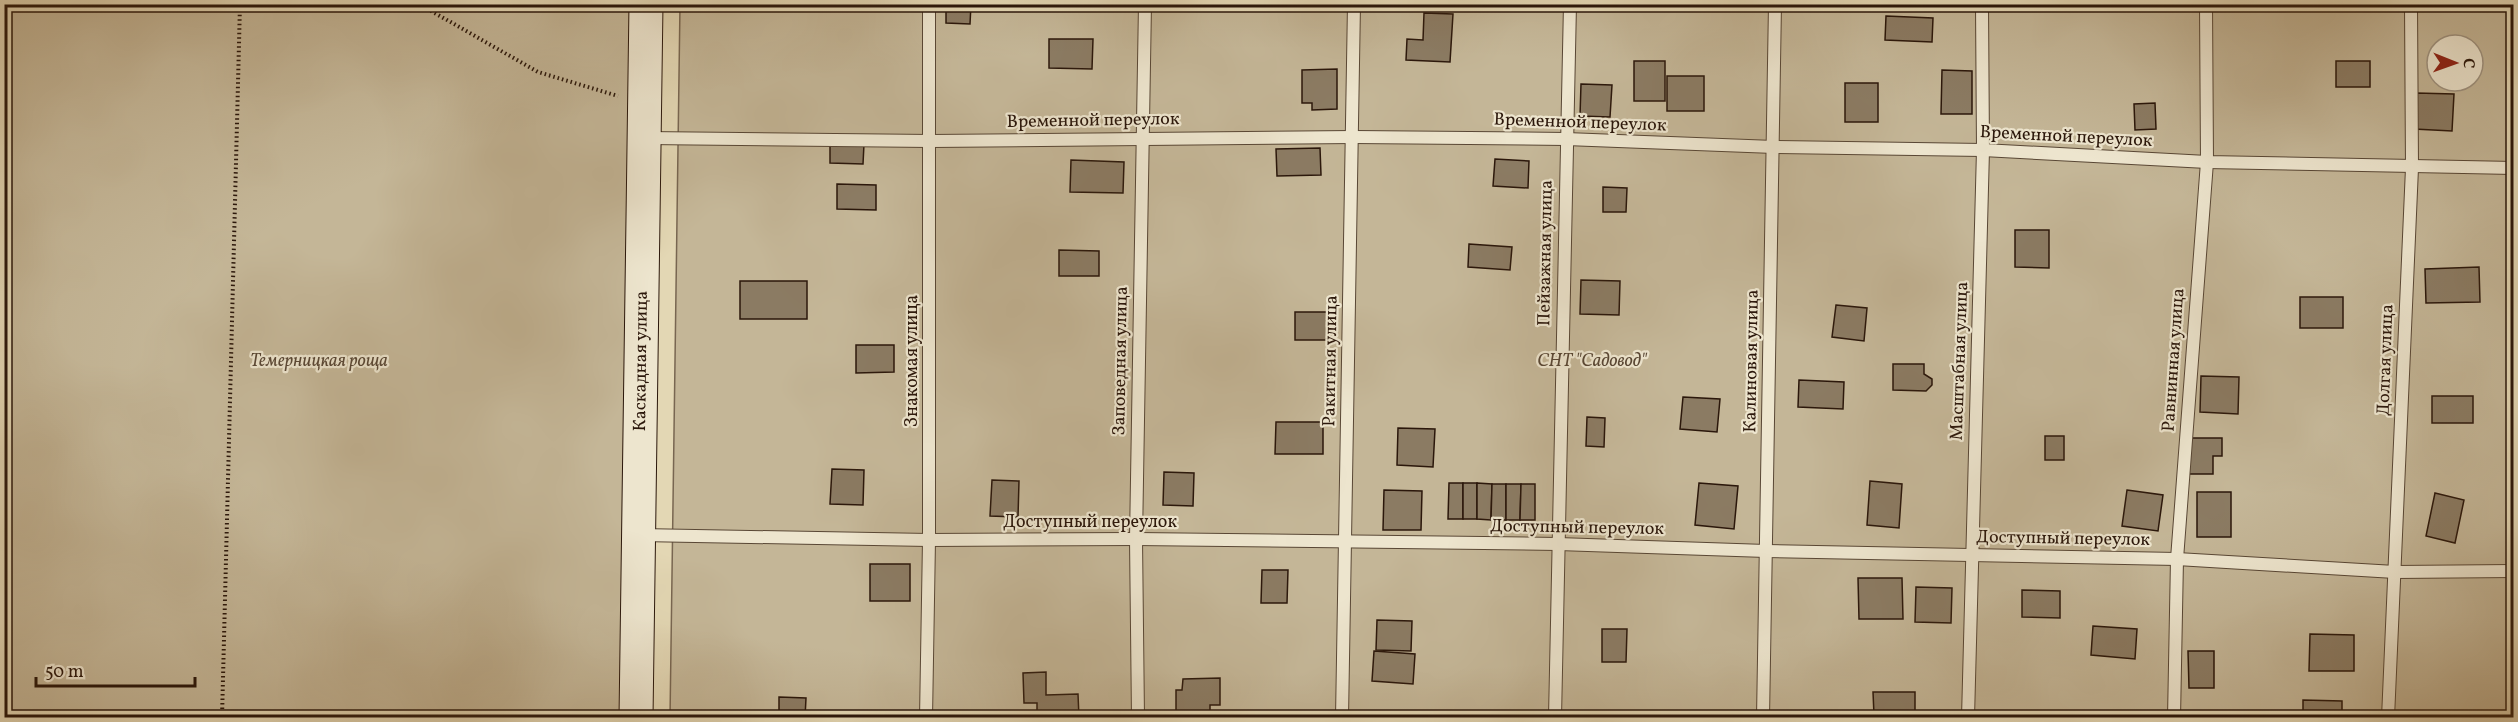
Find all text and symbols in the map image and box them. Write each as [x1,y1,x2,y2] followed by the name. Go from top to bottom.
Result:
[2425,33,2485,93] north arrow
[2457,58,2479,69] text: С
[1006,107,1180,135] street label: Временной переулок
[1493,107,1667,139] street label: Временной переулок
[1979,120,2153,154] street label: Временной переулок
[1532,180,1560,326] street label: Пейзажная улица
[1945,281,1975,441] street label: Масштабная улица
[1107,286,1135,436] street label: Заповедная улица
[2157,287,2191,433] street label: Равнинная улица
[1738,289,1766,433] street label: Калиновая улица
[628,291,654,431] street label: Каскадная улица
[900,295,925,427] street label: Знакомая улица
[1317,295,1345,427] street label: Ракитная улица
[2372,304,2400,416] street label: Долгая улица
[250,349,388,374] park label: Темерницкая роща
[1537,349,1648,374] park label: СНТ "Садовод"
[1003,510,1177,535] street label: Доступный переулок
[1490,514,1665,542] street label: Доступный переулок
[1976,525,2151,553] street label: Доступный переулок
[36,650,195,688] scale bar
[45,660,84,685] text: 50 m

